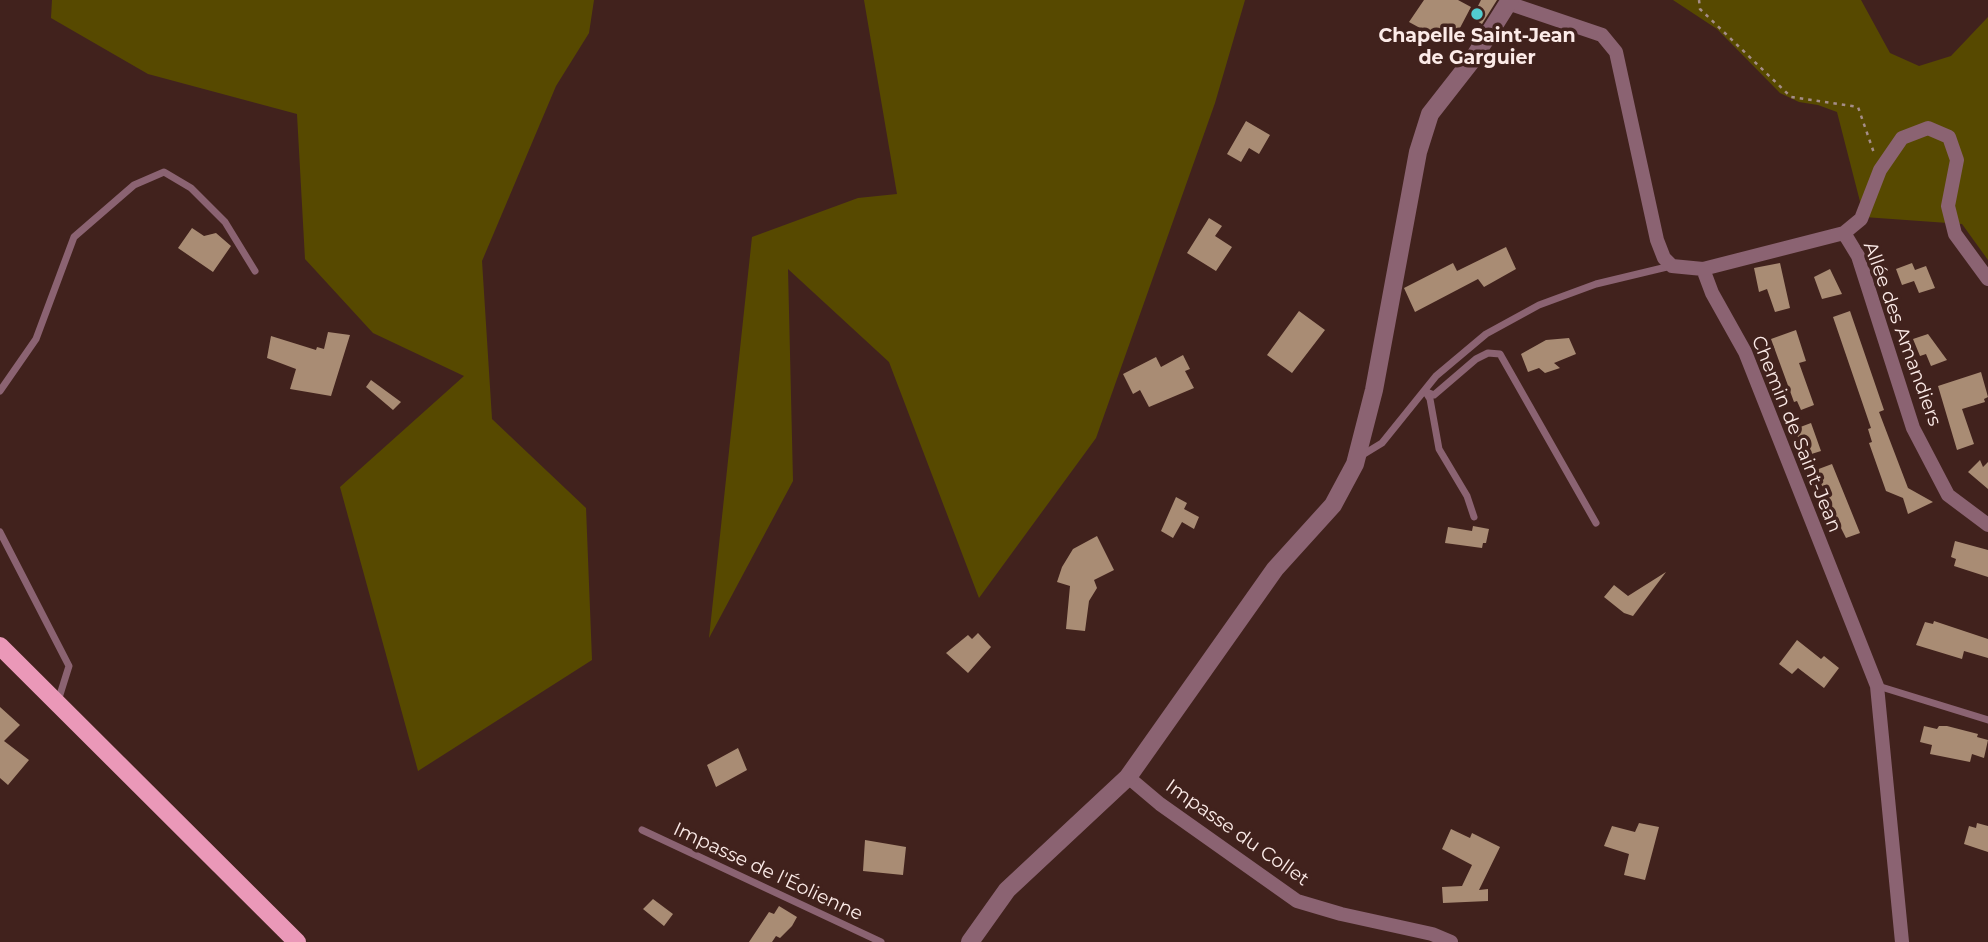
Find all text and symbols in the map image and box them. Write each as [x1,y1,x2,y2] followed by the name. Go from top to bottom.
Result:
[1469,6,1485,22] marker: Chapelle Saint-Jean de Garguier
[1378,25,1576,69] place label: Chapelle Saint-Jean de Garguier
[1858,239,1946,429] street label: Allée des Amandiers
[1746,332,1846,536] street label: Chemin de Saint-Jean
[1161,775,1313,891] street label: Impasse du Collet
[670,818,866,926] street label: Impasse de l'Éolienne

